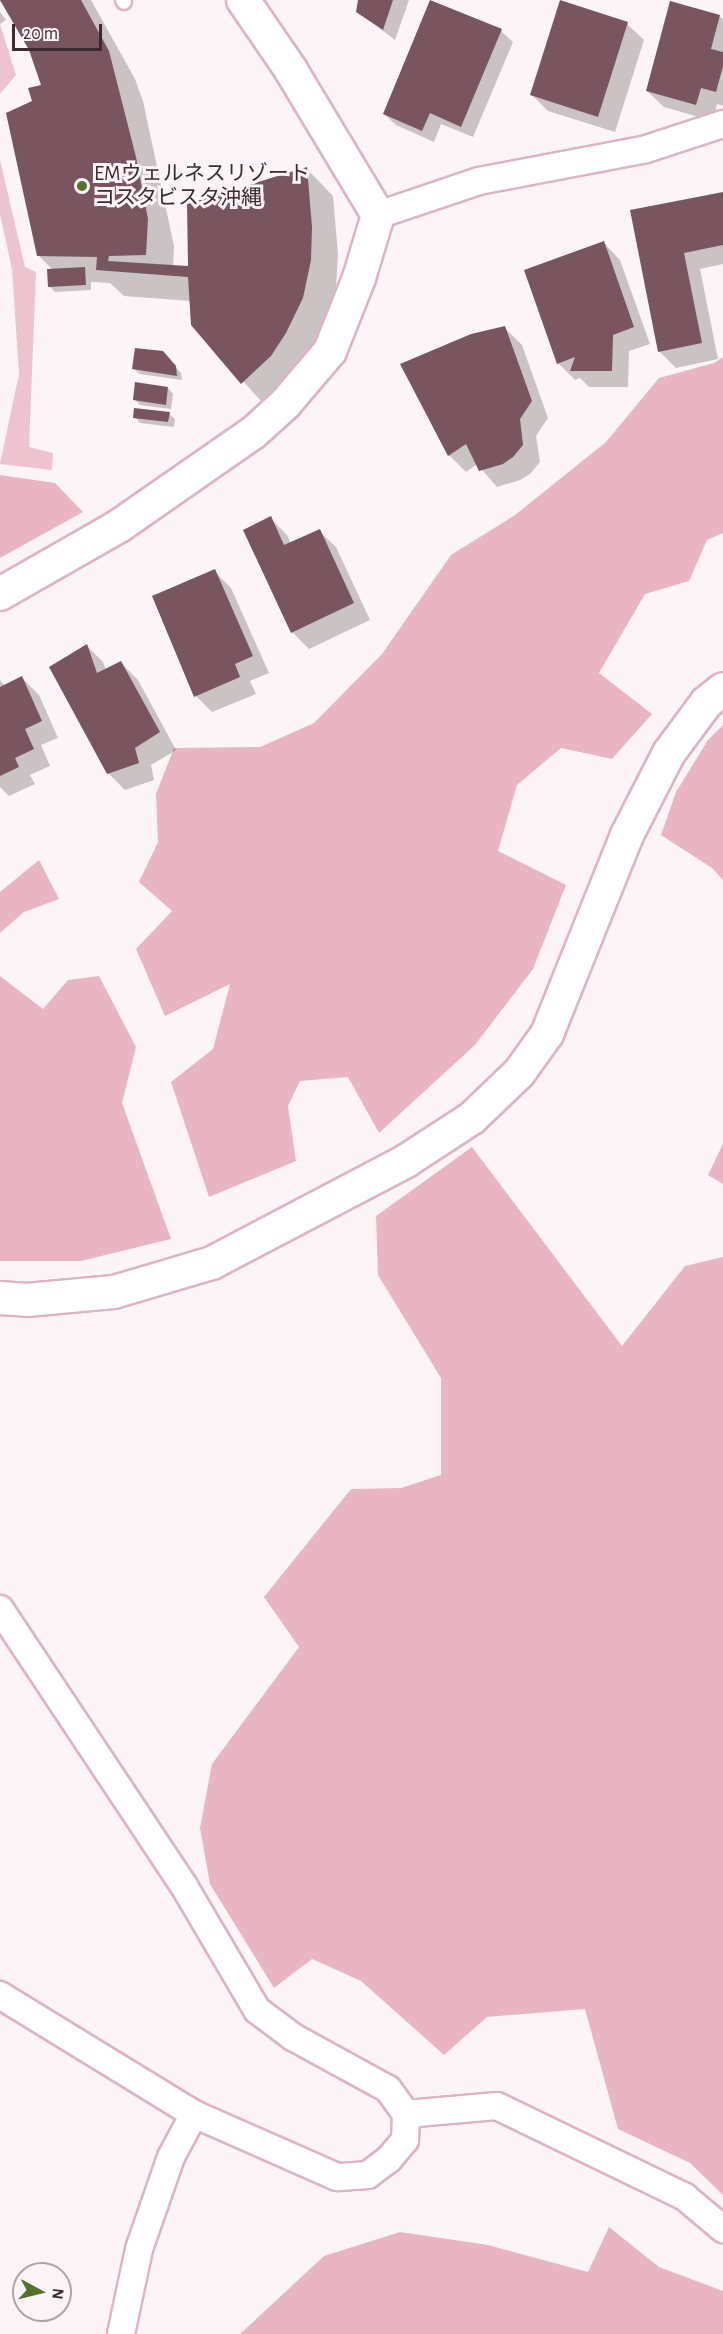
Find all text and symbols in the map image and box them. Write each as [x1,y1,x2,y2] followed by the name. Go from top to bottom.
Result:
[15,12,105,50] scale bar
[23,25,58,43] text: 20 m
[94,161,310,211] place label: EMウェルネスリゾート コスタビスタ沖縄
[75,179,89,193] marker: EMウェルネスリゾート コスタビスタ沖縄
[12,2262,72,2322] north arrow
[49,2287,66,2300] text: N

